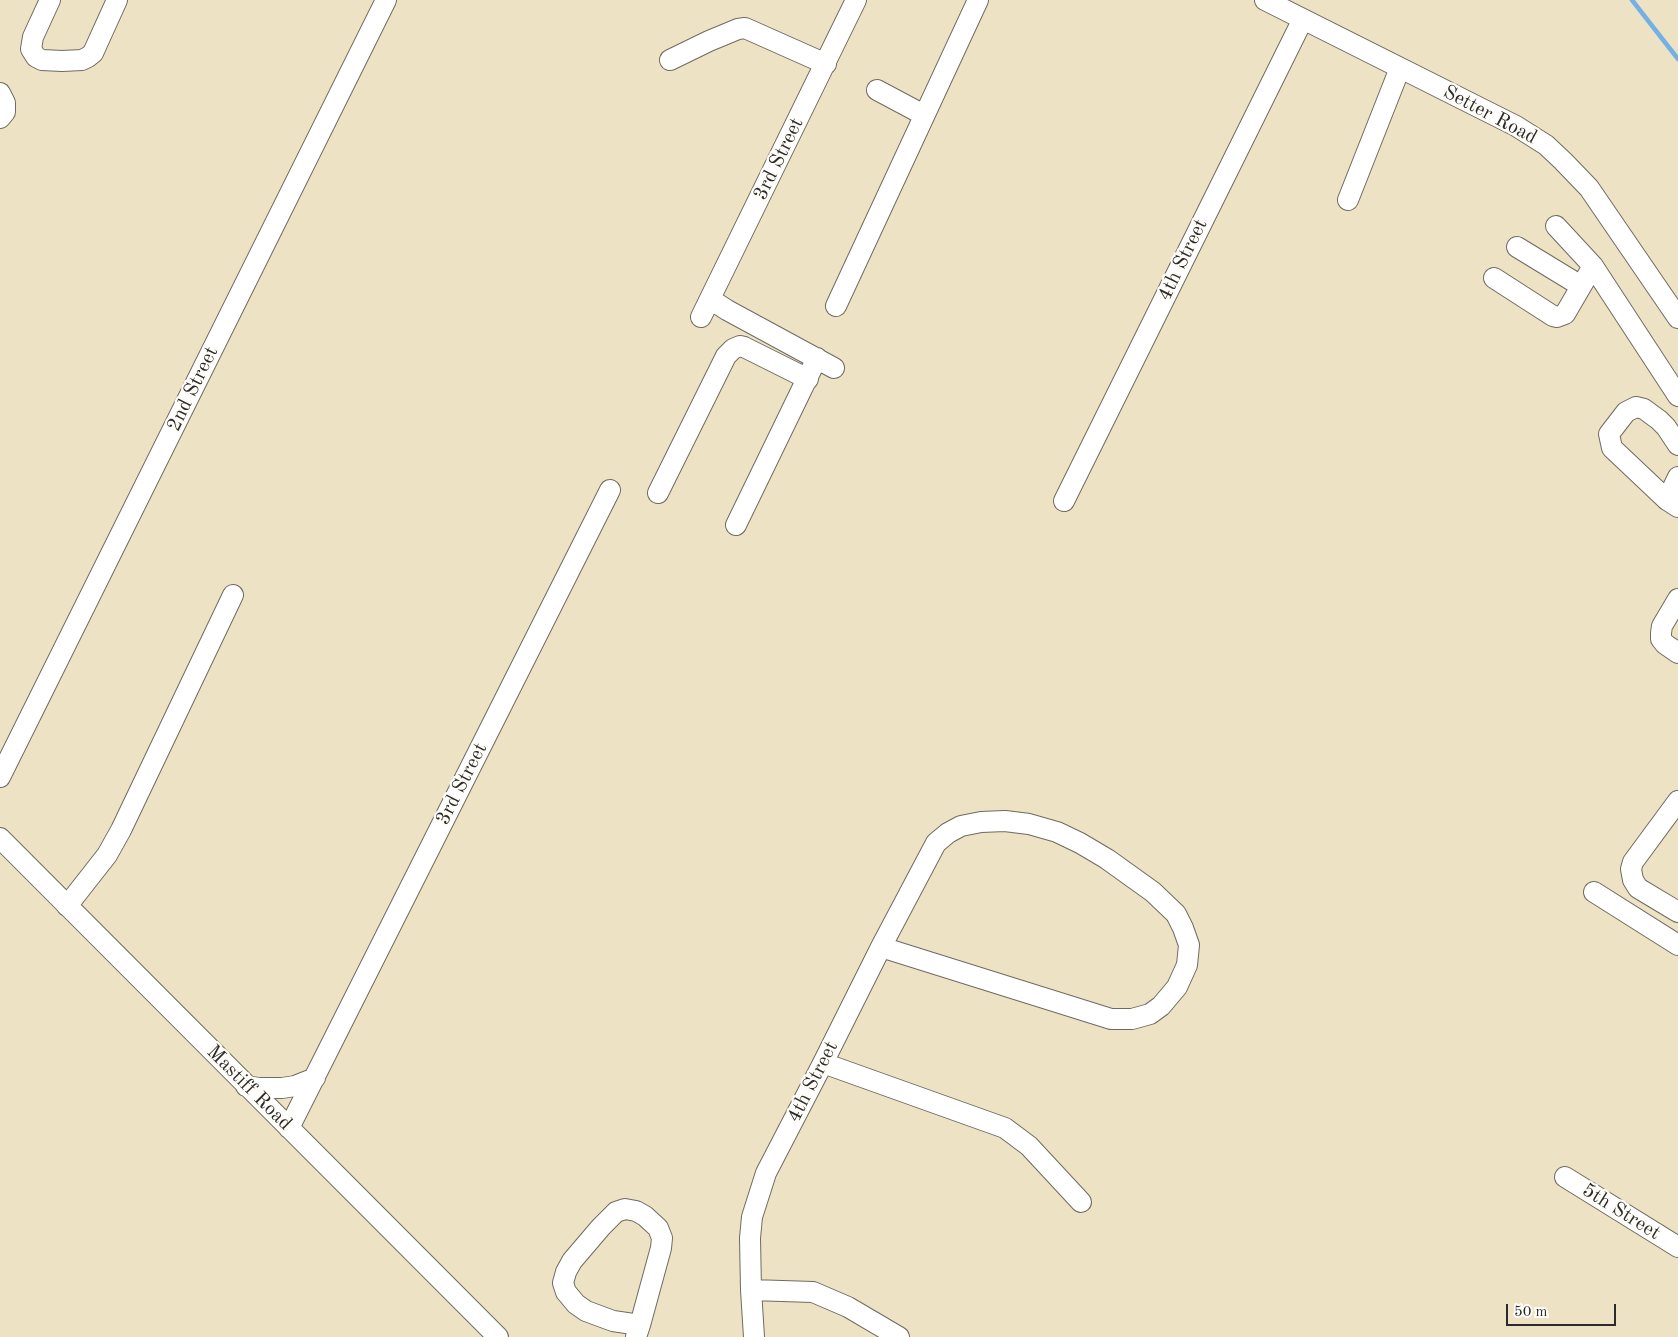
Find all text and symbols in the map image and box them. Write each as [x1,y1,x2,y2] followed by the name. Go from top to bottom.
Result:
[1439,80,1541,150] street label: Setter Road
[749,114,809,204] street label: 3rd Street
[1153,215,1213,305] street label: 4th Street
[162,343,224,435] street label: 2nd Street
[431,739,493,829] street label: 3rd Street
[782,1037,844,1127] street label: 4th Street
[201,1040,297,1136] street label: Mastiff Road
[1577,1178,1665,1246] street label: 5th Street
[1508,1294,1618,1326] scale bar
[1514,1305,1548,1320] text: 50 m

